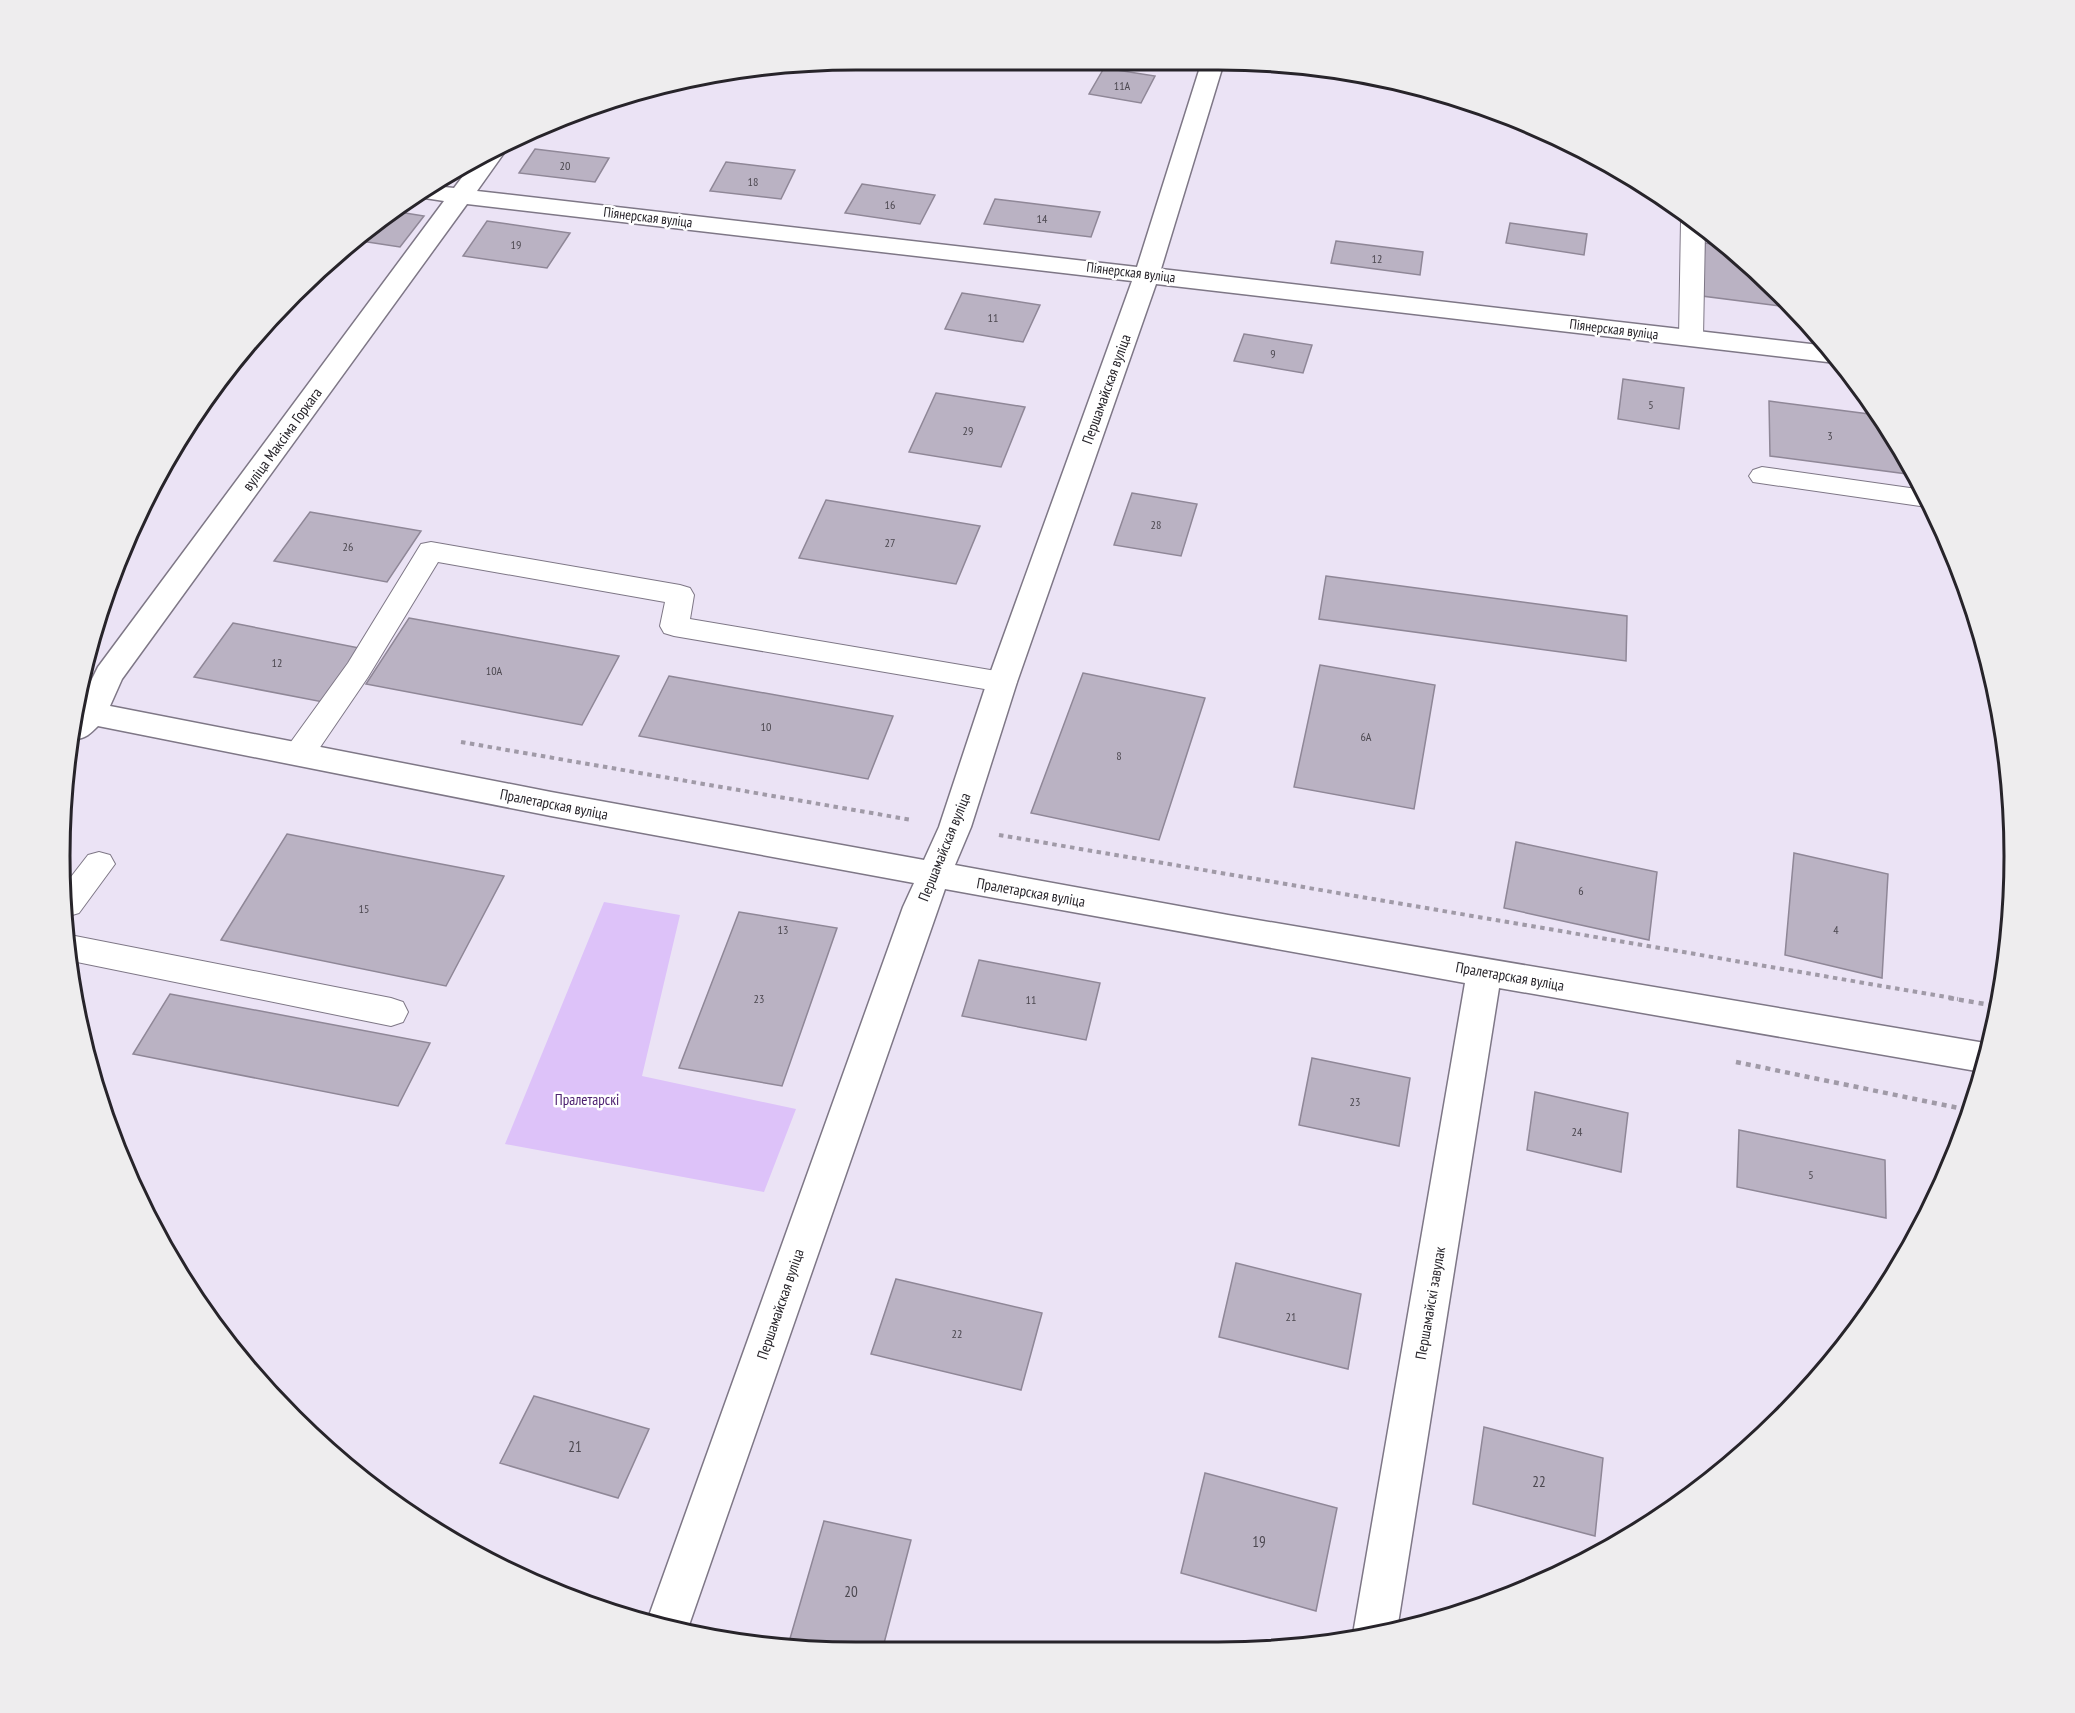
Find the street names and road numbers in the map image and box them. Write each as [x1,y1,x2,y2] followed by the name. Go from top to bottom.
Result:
[603,203,693,231] street label: Піянерская вуліца
[1086,258,1176,286] street label: Піянерская вуліца
[1569,315,1659,343] street label: Піянерская вуліца
[1077,331,1135,447] street label: Першамайская вуліца
[238,384,326,494] street label: вуліца Максіма Горкага
[498,784,610,824] street label: Пралетарская вуліца
[914,790,974,904] street label: Першамайская вуліца
[975,873,1087,911] street label: Пралетарская вуліца
[1454,957,1566,995] street label: Пралетарская вуліца
[1411,1245,1449,1361] street label: Першамайскі завулак
[752,1246,808,1362] street label: Першамайская вуліца

